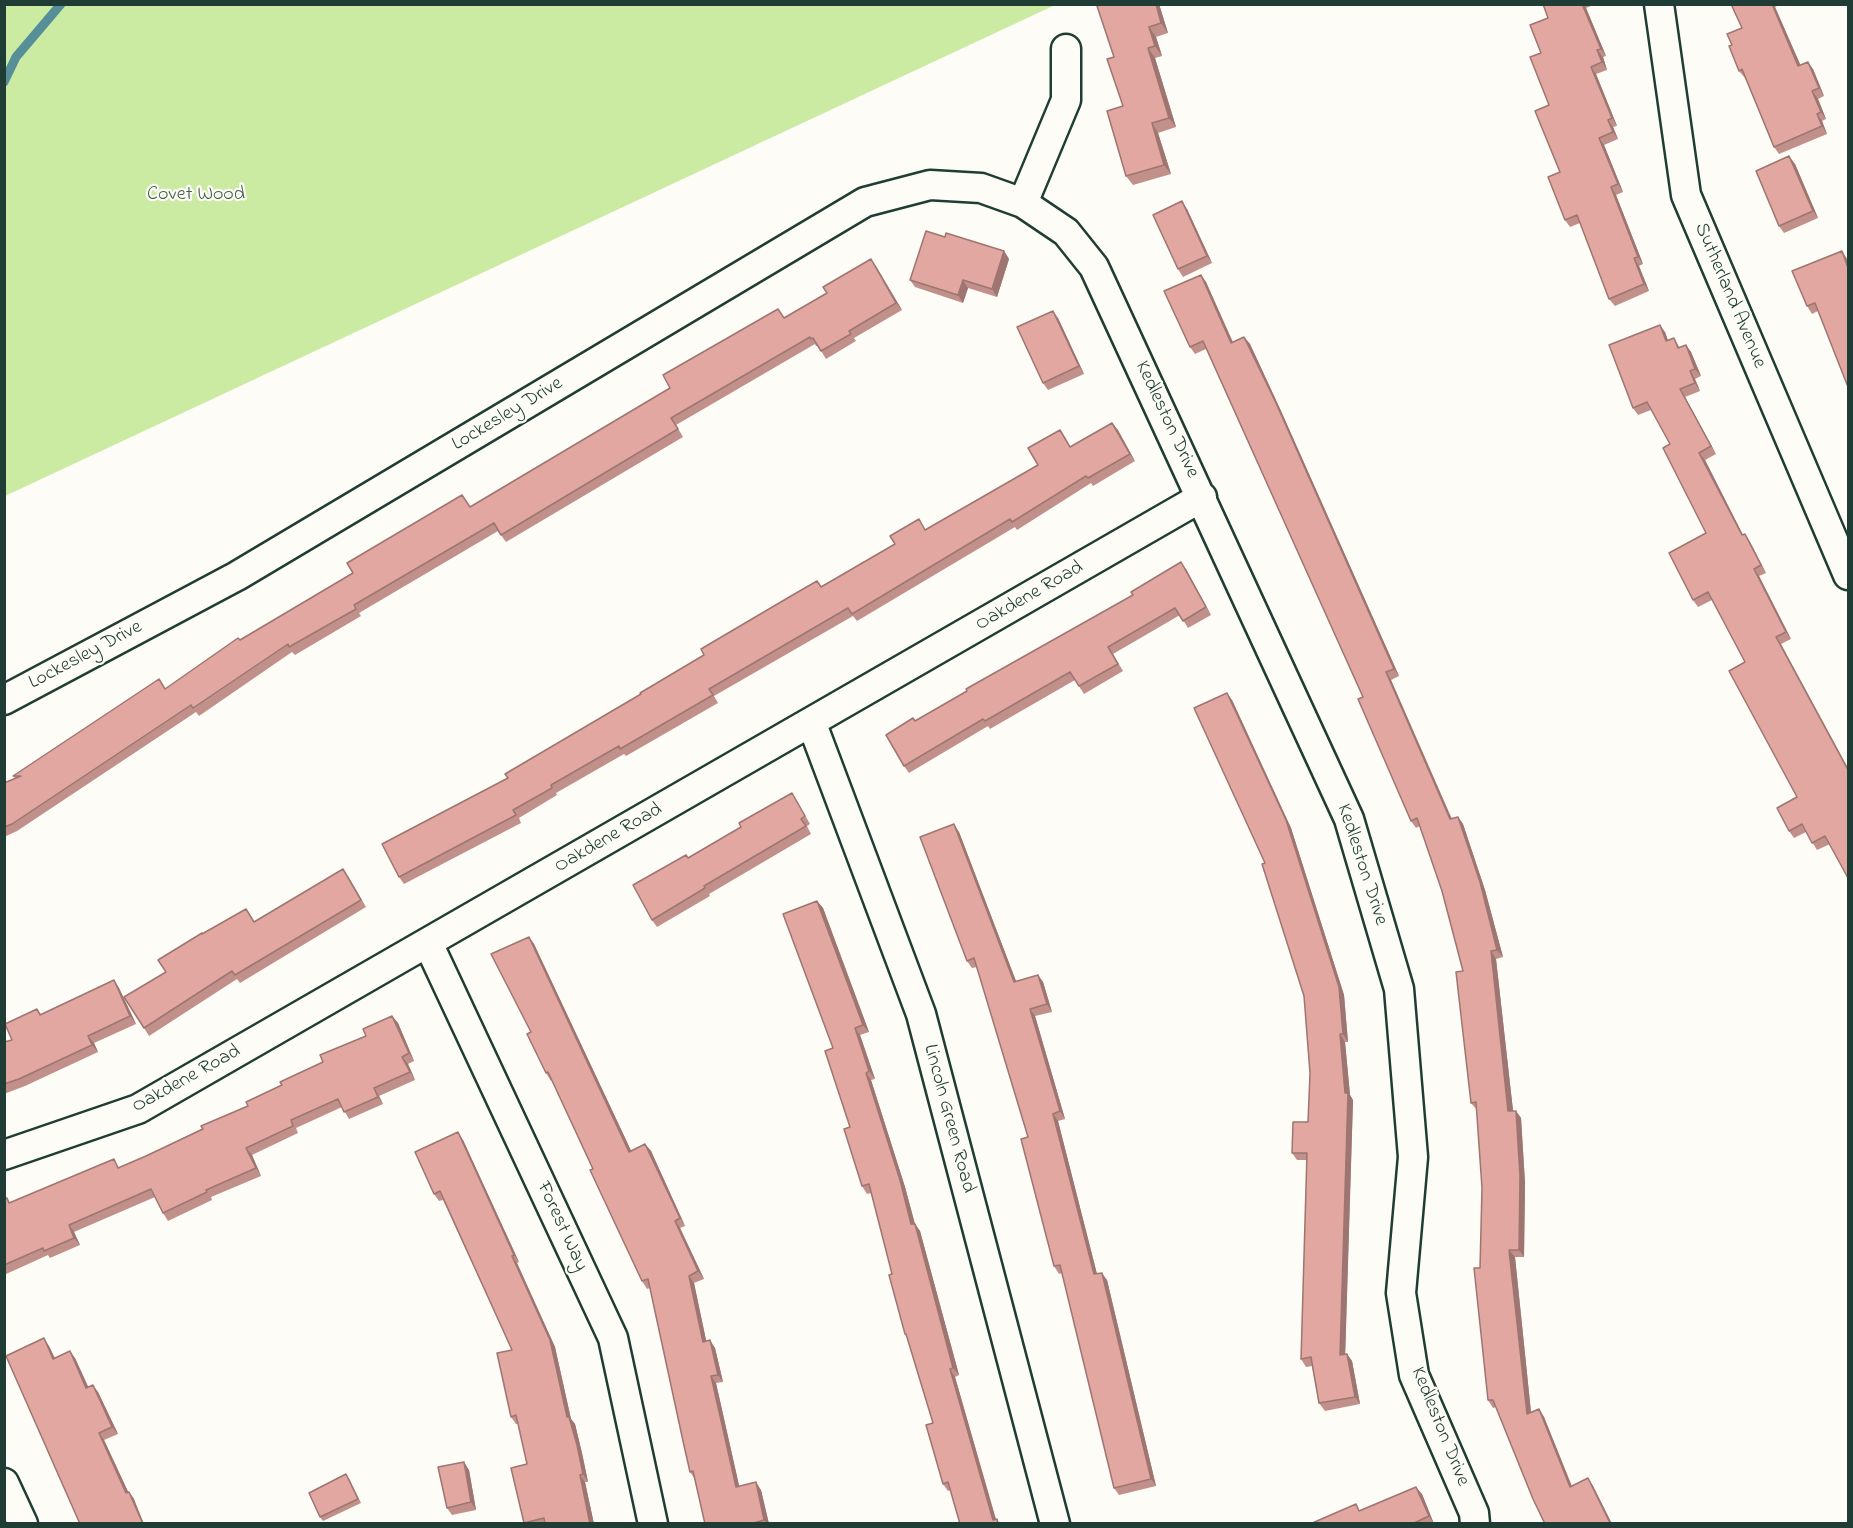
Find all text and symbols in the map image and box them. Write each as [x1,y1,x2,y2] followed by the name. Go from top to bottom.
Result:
[147,184,245,208] park label: Covet Wood
[1688,220,1770,372] street label: Sutherland Avenue
[1128,358,1204,482] street label: Kedleston Drive
[448,373,568,457] street label: Lockesley Drive
[972,557,1088,637] street label: Oakdene Road
[25,616,147,696] street label: Lockesley Drive
[551,799,667,879] street label: Oakdene Road
[1330,801,1392,929] street label: Kedleston Drive
[129,1040,245,1120] street label: Oakdene Road
[917,1042,979,1196] street label: Lincoln Green Road
[530,1178,592,1276] street label: Forest Way
[1404,1364,1474,1490] street label: Kedleston Drive

